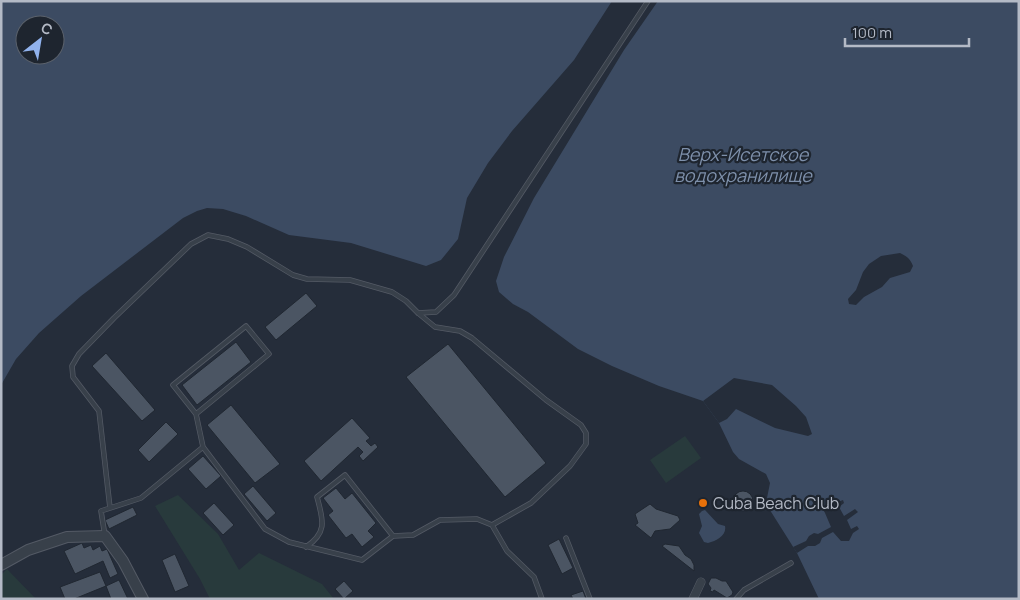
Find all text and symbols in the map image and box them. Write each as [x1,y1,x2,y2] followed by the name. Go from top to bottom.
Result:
[15,15,65,65] north arrow
[845,15,969,47] scale bar
[38,18,56,39] text: С
[852,22,892,43] text: 100 m
[674,142,813,187] water label: Верх-Исетское водохранилище
[713,492,839,514] place label: Cuba Beach Club
[697,497,709,509] marker: Cuba Beach Club

